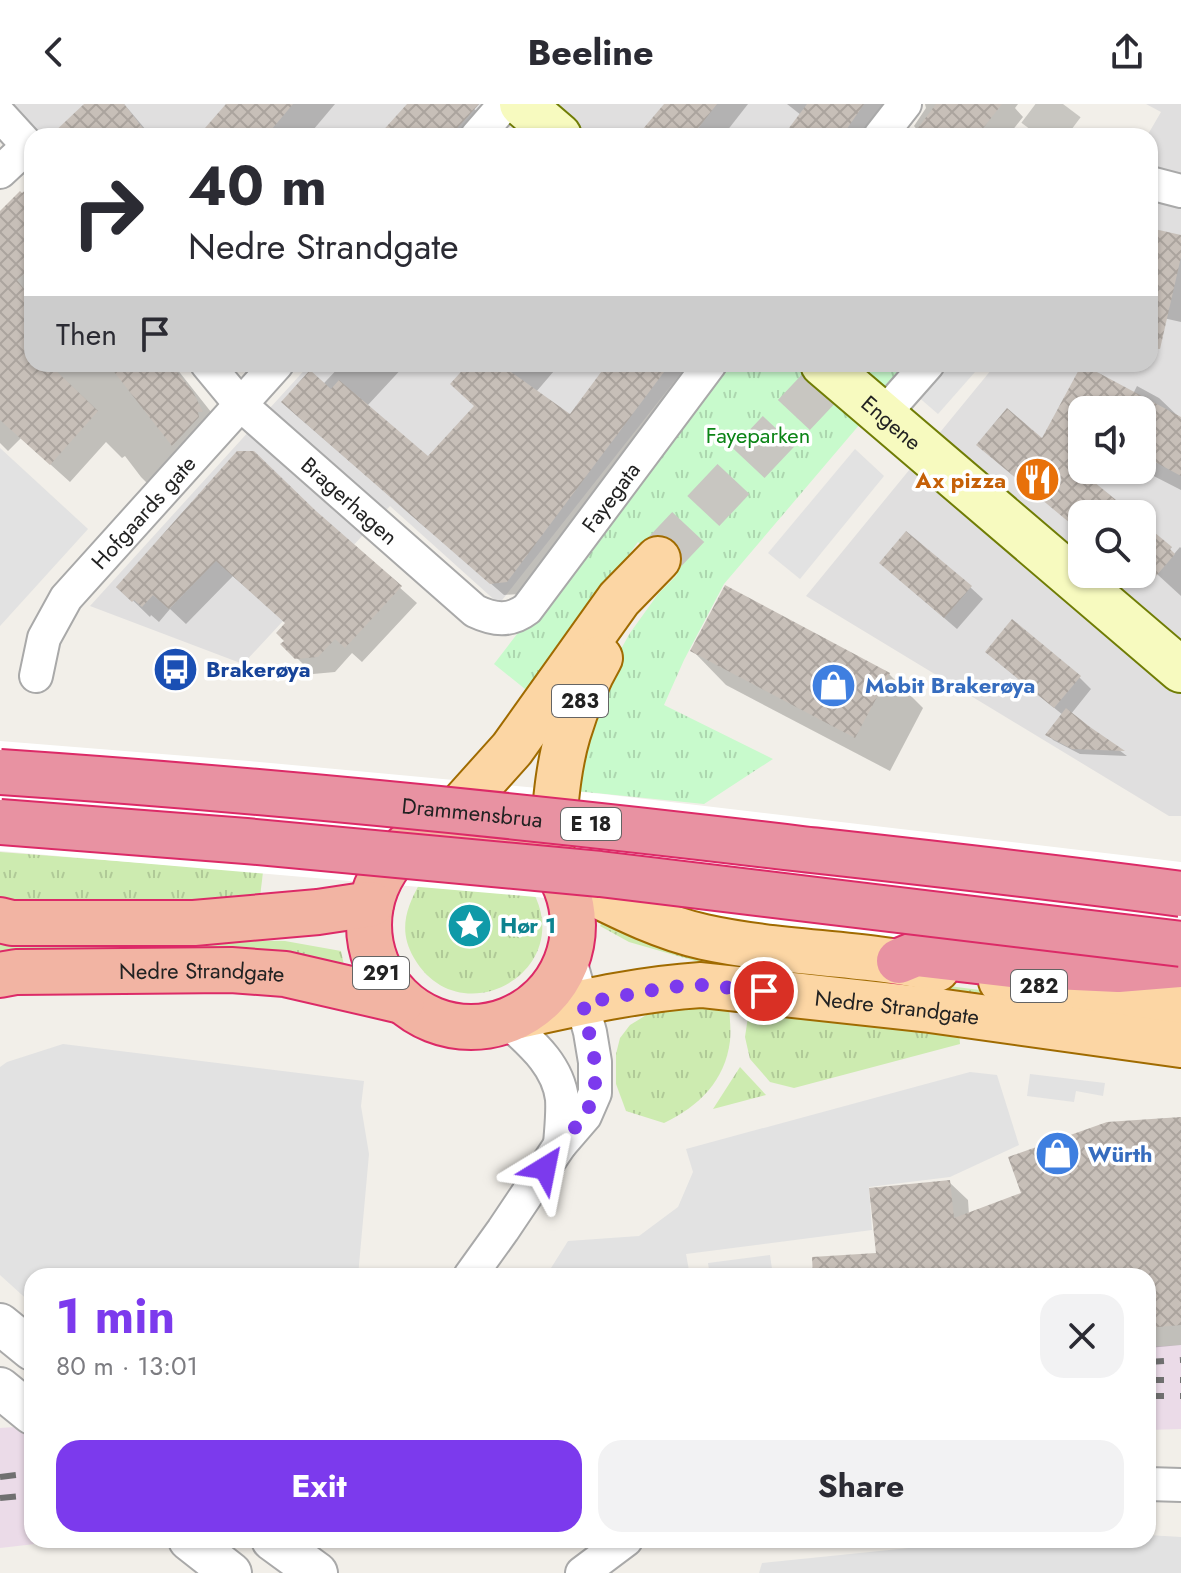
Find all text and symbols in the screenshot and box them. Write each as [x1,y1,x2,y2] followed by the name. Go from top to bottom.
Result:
[527,26,654,78] text: Beeline
[32,30,76,74] icon: back
[1105,30,1149,74] icon: share
[188,145,327,226] text: 40 m
[56,160,160,264] icon: right
[188,220,459,272] text: Nedre Strandgate
[133,312,177,356] icon: arrive
[56,313,117,356] text: Then
[854,387,929,458] street label: Engene
[1068,396,1156,588] map controls
[1068,396,1156,484] button: sound
[706,419,810,451] park label: Fayeparken
[84,448,203,576] street label: Hofgaards gate
[294,449,405,552] street label: Bragerhagen
[574,455,648,539] street label: Fayegata
[1013,456,1061,504] restaurant icon: Ax pizza
[914,464,1006,496] place label: Ax pizza
[1068,500,1156,588] button: search
[151,645,199,693] bus stop icon: Brakerøya
[206,653,311,685] place label: Brakerøya
[810,661,858,709] shop icon: Mobit Brakerøya
[865,669,1035,701] place label: Mobit Brakerøya
[552,685,608,717] road number: 283
[400,789,544,836] street label: Drammensbrua
[561,808,621,840] road number: E 18
[445,901,493,949] place icon: Hør 1
[500,909,556,941] place label: Hør 1
[119,954,285,990] street label: Nedre Strandgate
[353,957,409,989] road number: 291
[730,957,798,1025] pin
[742,969,786,1013] icon: arrive
[1011,970,1067,1002] road number: 282
[813,982,981,1033] street label: Nedre Strandgate
[503,1126,587,1210] position arrow
[1033,1130,1081,1178] shop icon: Würth
[1088,1138,1153,1170] place label: Würth
[56,1282,175,1351] text: 1 min
[1040,1294,1124,1378] button: close
[56,1347,198,1385] text: 80 m · 13:01
[56,1440,582,1532] button: Exit
[598,1440,1124,1532] button: Share

